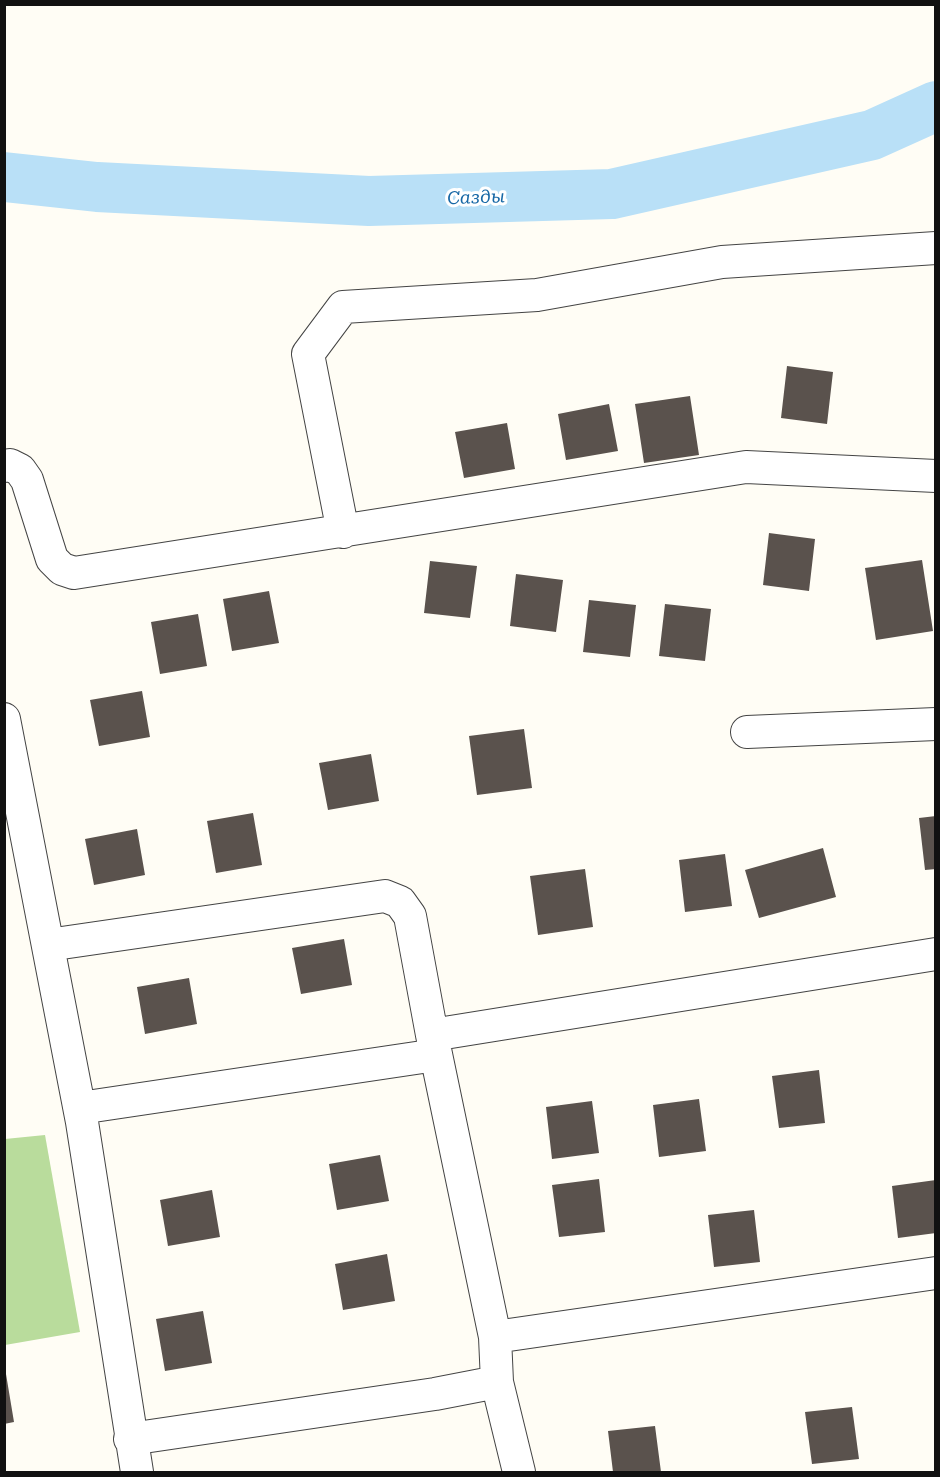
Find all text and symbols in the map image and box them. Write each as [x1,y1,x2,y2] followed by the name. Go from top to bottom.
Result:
[447,186,505,210] water label: Сазды

